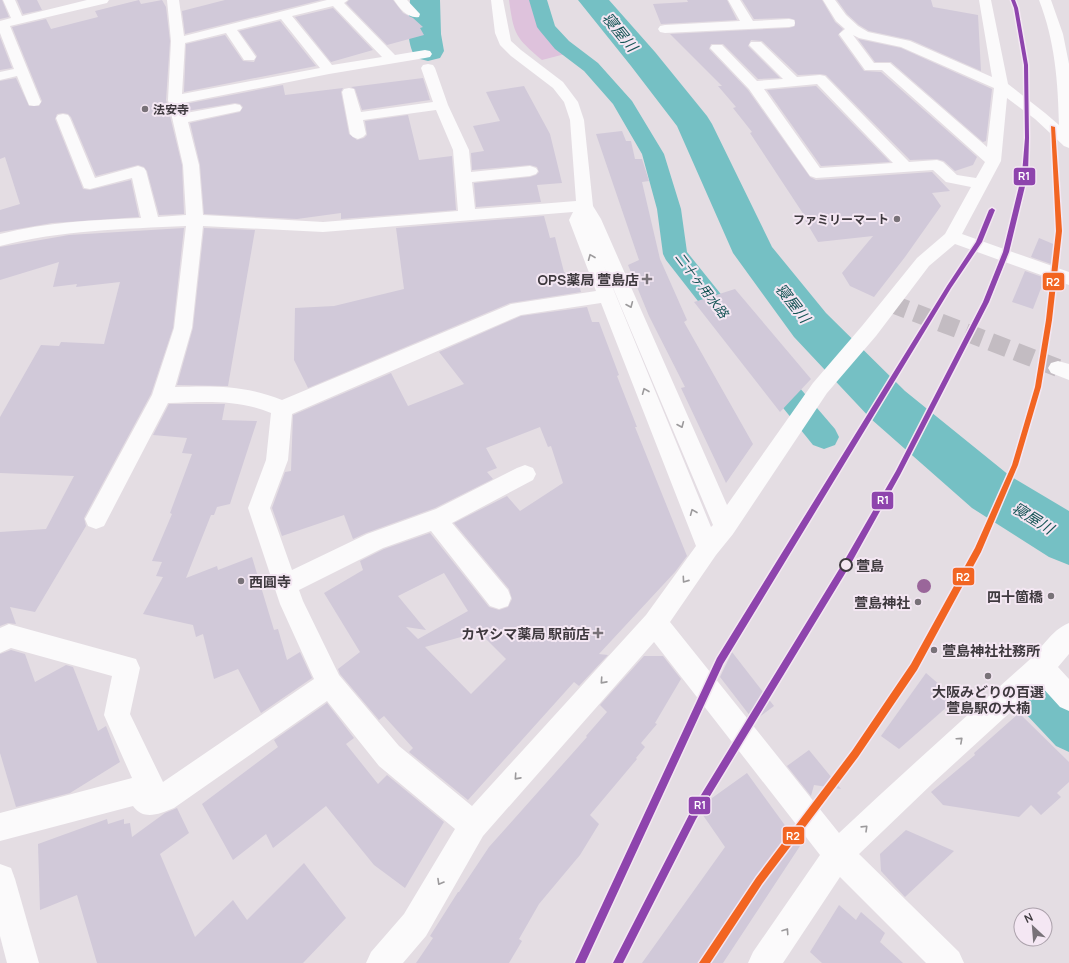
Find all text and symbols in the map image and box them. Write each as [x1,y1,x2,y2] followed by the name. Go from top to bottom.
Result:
[598,8,644,58] water label: 寝屋川
[153,101,189,118] place label: 法安寺
[140,104,150,114] marker: 法安寺
[1013,167,1036,186] line badge: R1
[1018,168,1030,183] text: R1
[793,211,889,228] place label: ファミリーマート
[892,214,902,224] marker: ファミリーマート
[671,248,733,322] water label: 二十ヶ用水路
[588,254,596,261] one-way arrow
[538,270,639,289] place label: OPS薬局 萱島店
[1042,272,1065,291] line badge: R2
[642,274,652,284] marker: OPS薬局 萱島店
[1046,274,1060,289] text: R2
[771,279,816,329] water label: 寝屋川
[626,302,634,309] one-way arrow
[641,388,649,395] one-way arrow
[677,421,685,428] one-way arrow
[871,491,894,510] line badge: R1
[877,492,889,507] text: R1
[1008,497,1059,540] water label: 寝屋川
[690,508,698,516] one-way arrow
[856,556,884,575] place label: 萱島
[839,558,853,572] marker: 萱島
[952,567,975,586] line badge: R2
[956,569,970,584] text: R2
[249,572,291,591] place label: 西圓寺
[236,576,246,586] marker: 西圓寺
[682,576,690,583] one-way arrow
[987,587,1043,606] place label: 四十箇橋
[1046,591,1056,601] marker: 四十箇橋
[854,593,910,612] place label: 萱島神社
[913,597,923,607] marker: 萱島神社
[461,624,590,643] place label: カヤシマ薬局 駅前店
[593,628,603,638] marker: カヤシマ薬局 駅前店
[942,641,1040,660] place label: 萱島神社社務所
[929,645,939,655] marker: 萱島神社社務所
[983,671,993,681] marker: 大阪みどりの百選 萱島駅の大楠
[601,676,608,683] one-way arrow
[932,682,1044,717] place label: 大阪みどりの百選 萱島駅の大楠
[955,737,963,745] one-way arrow
[514,773,521,780] one-way arrow
[688,796,711,815] line badge: R1
[694,797,706,812] text: R1
[860,825,868,833] one-way arrow
[782,826,805,845] line badge: R2
[786,828,800,843] text: R2
[438,878,445,885] one-way arrow
[1013,907,1053,947] north arrow
[1022,909,1035,926] text: N
[781,928,789,935] one-way arrow

